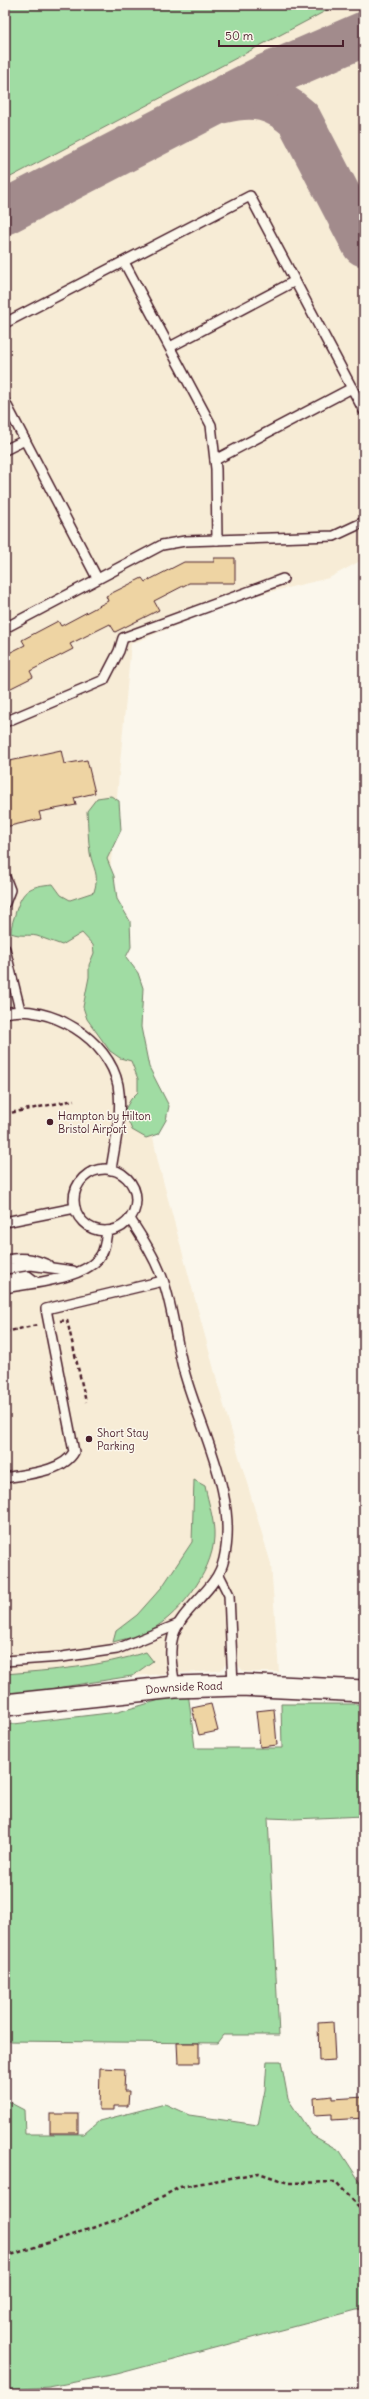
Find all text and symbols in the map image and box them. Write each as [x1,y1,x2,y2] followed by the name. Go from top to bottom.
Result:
[219,22,343,48] scale bar
[225,28,254,43] text: 50 m
[58,1109,151,1136] place label: Hampton by Hilton Bristol Airport
[45,1117,55,1127] marker: Hampton by Hilton Bristol Airport
[97,1426,149,1453] place label: Short Stay Parking
[84,1434,94,1444] marker: Short Stay Parking
[145,1679,223,1697] street label: Downside Road

